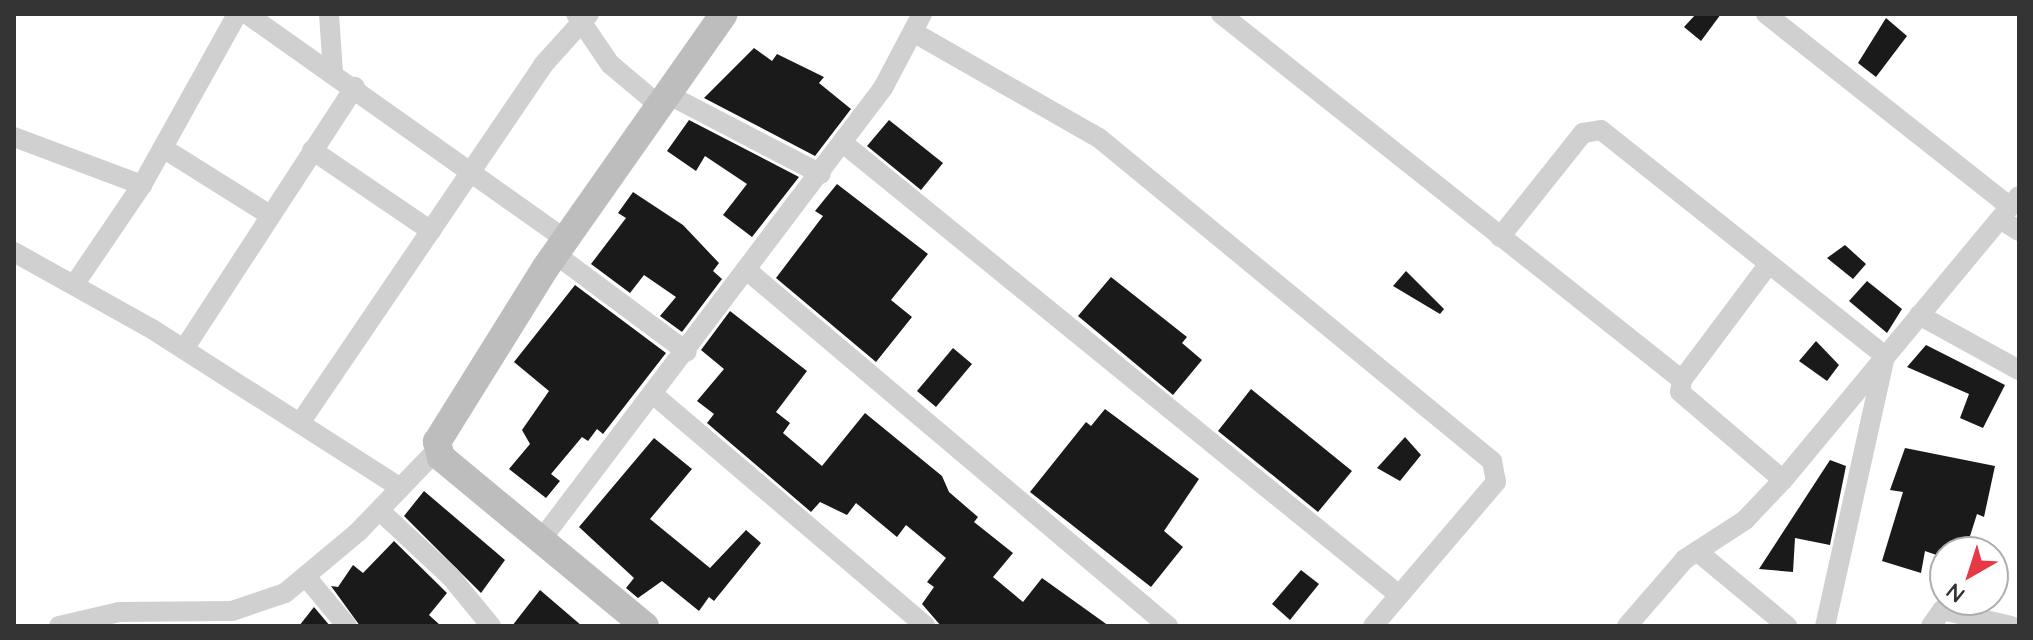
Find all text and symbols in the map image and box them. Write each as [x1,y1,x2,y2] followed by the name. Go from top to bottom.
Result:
[1929,536,2009,616] north arrow
[1940,577,1970,609] text: N

